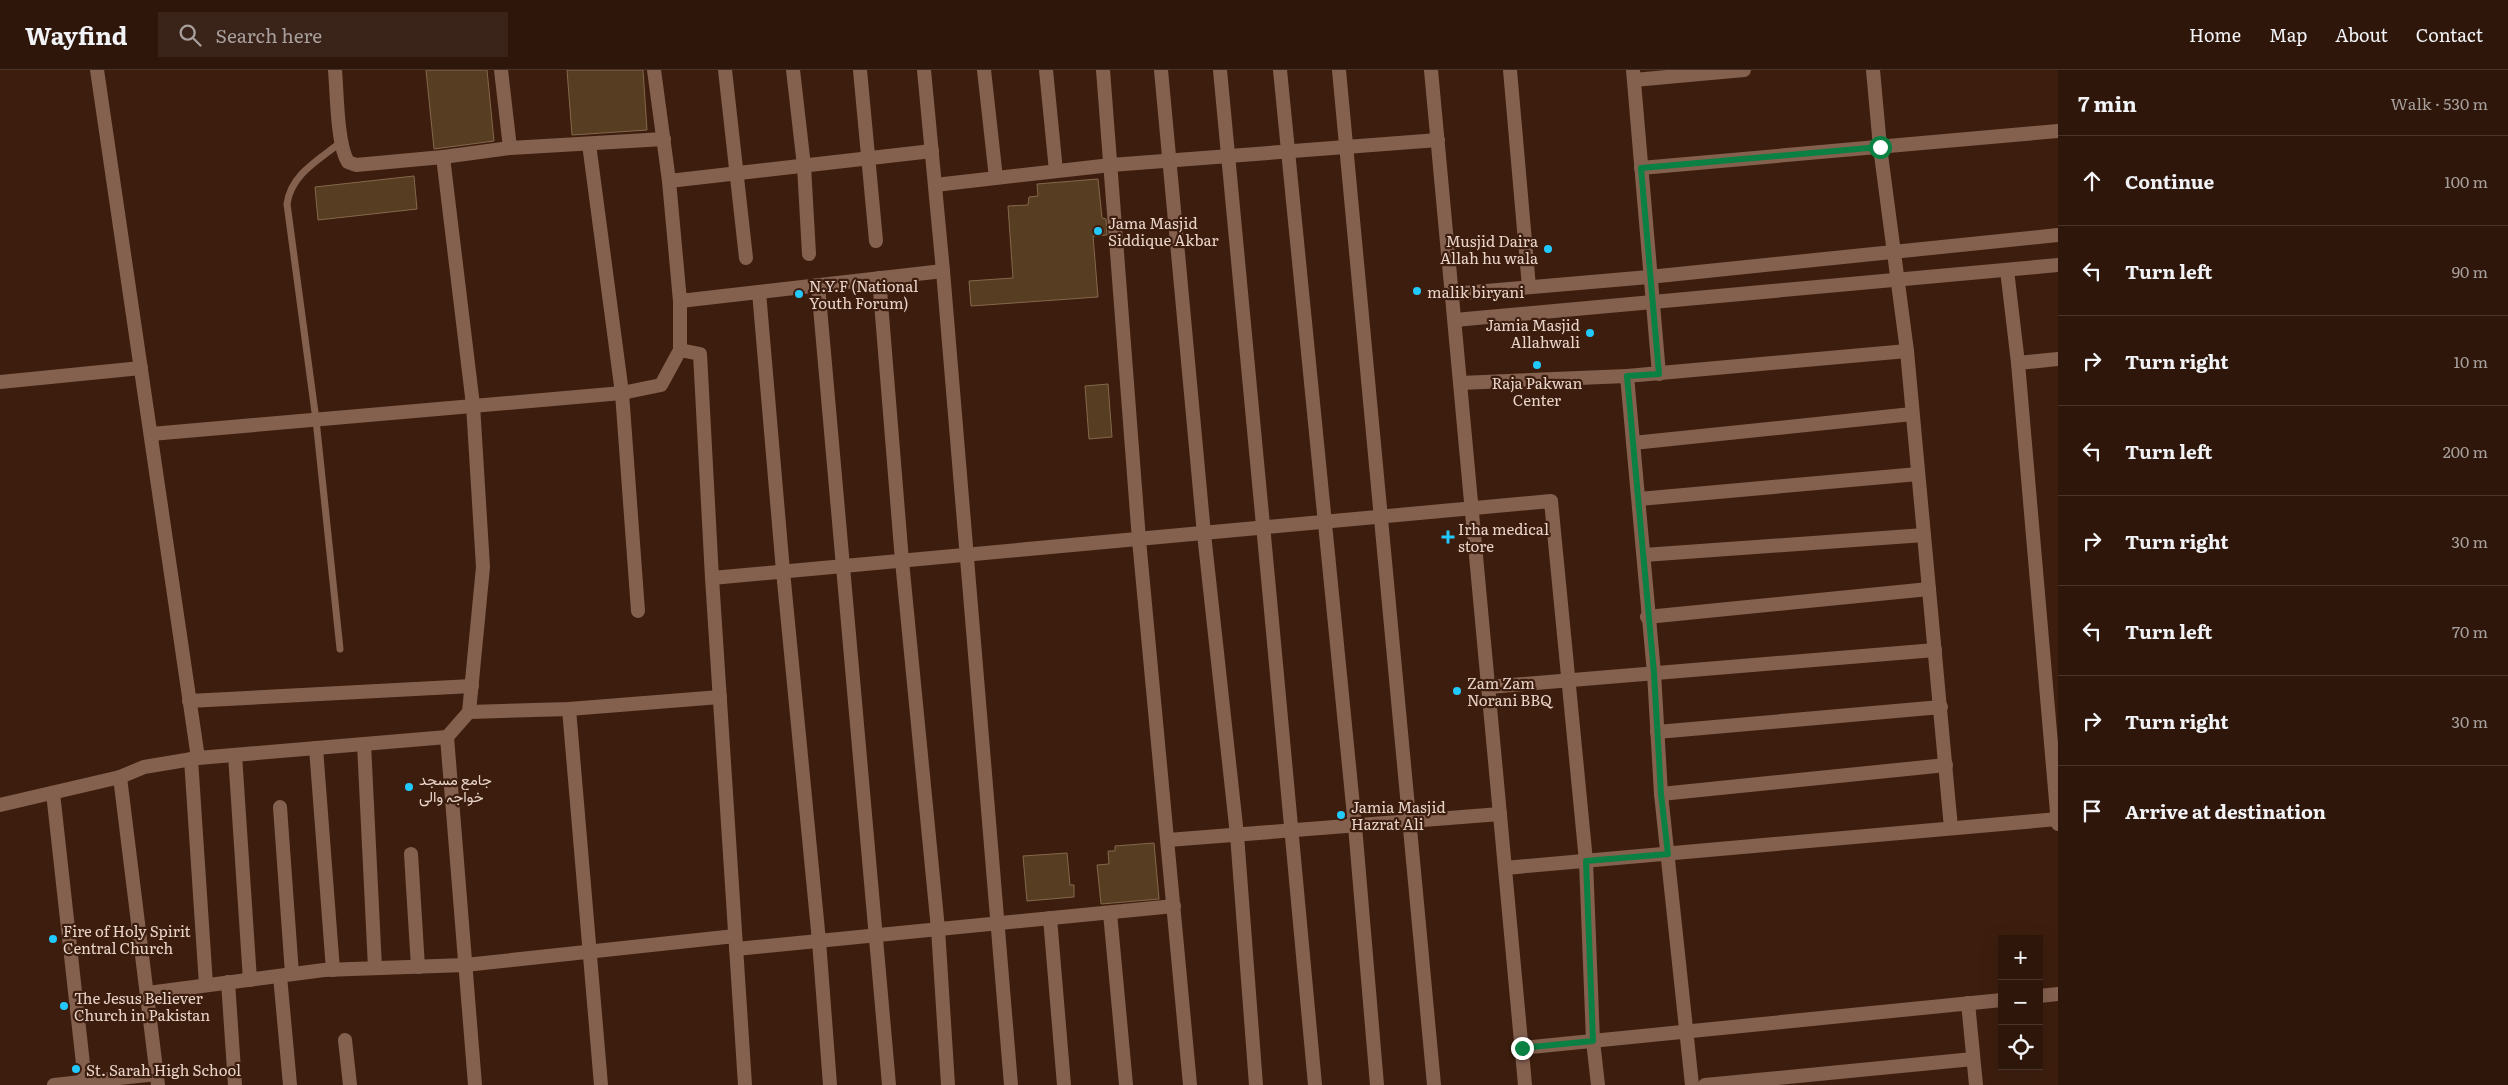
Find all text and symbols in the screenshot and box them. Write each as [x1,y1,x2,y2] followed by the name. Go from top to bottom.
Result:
[158,12,508,57] search box
[25,17,128,52] text: Wayfind
[176,21,204,49] icon: search
[216,21,322,49] text: Search here
[2189,21,2241,48] text: Home
[2269,21,2307,48] text: Map
[2335,21,2388,48] text: About
[2416,21,2483,48] text: Contact
[2078,87,2137,118] text: 7 min
[2391,91,2488,115] text: Walk · 530 m
[1869,136,1892,159] route start
[2078,167,2106,195] icon: ahead
[2125,167,2214,195] text: Continue
[2444,169,2488,193] text: 100 m
[1108,211,1219,251] place label: Jama Masjid Siddique Akbar
[1092,225,1104,237] marker: Jama Masjid Siddique Akbar
[1440,229,1539,269] place label: Musjid Daira Allah hu wala
[1542,243,1554,255] marker: Musjid Daira Allah hu wala
[2078,257,2106,285] icon: left
[2125,257,2212,285] text: Turn left
[2452,259,2488,283] text: 90 m
[809,274,918,314] place label: N.Y.F (National Youth Forum)
[1427,280,1524,303] place label: malik biryani
[1411,285,1423,297] marker: malik biryani
[793,288,805,300] marker: N.Y.F (National Youth Forum)
[1485,313,1580,353] place label: Jamia Masjid Allahwali
[1584,327,1596,339] marker: Jamia Masjid Allahwali
[2078,347,2106,375] icon: right
[2125,347,2229,375] text: Turn right
[2454,349,2488,373] text: 10 m
[1531,359,1543,371] marker: Raja Pakwan Center
[1492,371,1582,411] place label: Raja Pakwan Center
[2078,437,2106,465] icon: left
[2125,437,2212,465] text: Turn left
[2443,439,2488,463] text: 200 m
[1458,517,1549,557] place label: Irha medical store
[2078,527,2106,555] icon: right
[2125,527,2229,555] text: Turn right
[2451,529,2488,553] text: 30 m
[1442,531,1454,543] marker: Irha medical store
[2078,617,2106,645] icon: left
[2125,617,2212,645] text: Turn left
[2452,619,2488,643] text: 70 m
[1467,671,1554,711] place label: Zam Zam Norani BBQ
[1451,685,1463,697] marker: Zam Zam Norani BBQ
[2078,707,2106,735] icon: right
[2125,707,2229,735] text: Turn right
[2451,709,2488,733] text: 30 m
[419,767,492,807] place label: جامع مسجد خواجہ والی
[403,781,415,793] marker: جامع مسجد خواجہ والی
[1351,795,1446,835] place label: Jamia Masjid Hazrat Ali
[2078,797,2106,825] icon: arrive
[2125,797,2326,825] text: Arrive at destination
[1335,809,1347,821] marker: Jamia Masjid Hazrat Ali
[63,919,191,959] place label: Fire of Holy Spirit Central Church
[47,933,59,945] marker: Fire of Holy Spirit Central Church
[1998,935,2043,1070] map controls
[1998,935,2043,980] button: +
[1998,980,2043,1025] button: −
[74,986,210,1026] place label: The Jesus Believer Church in Pakistan
[58,1000,70,1012] marker: The Jesus Believer Church in Pakistan
[1998,1025,2043,1070] button: locate
[1511,1037,1534,1060] route end
[86,1058,241,1081] place label: St. Sarah High School
[70,1063,82,1075] marker: St. Sarah High School

